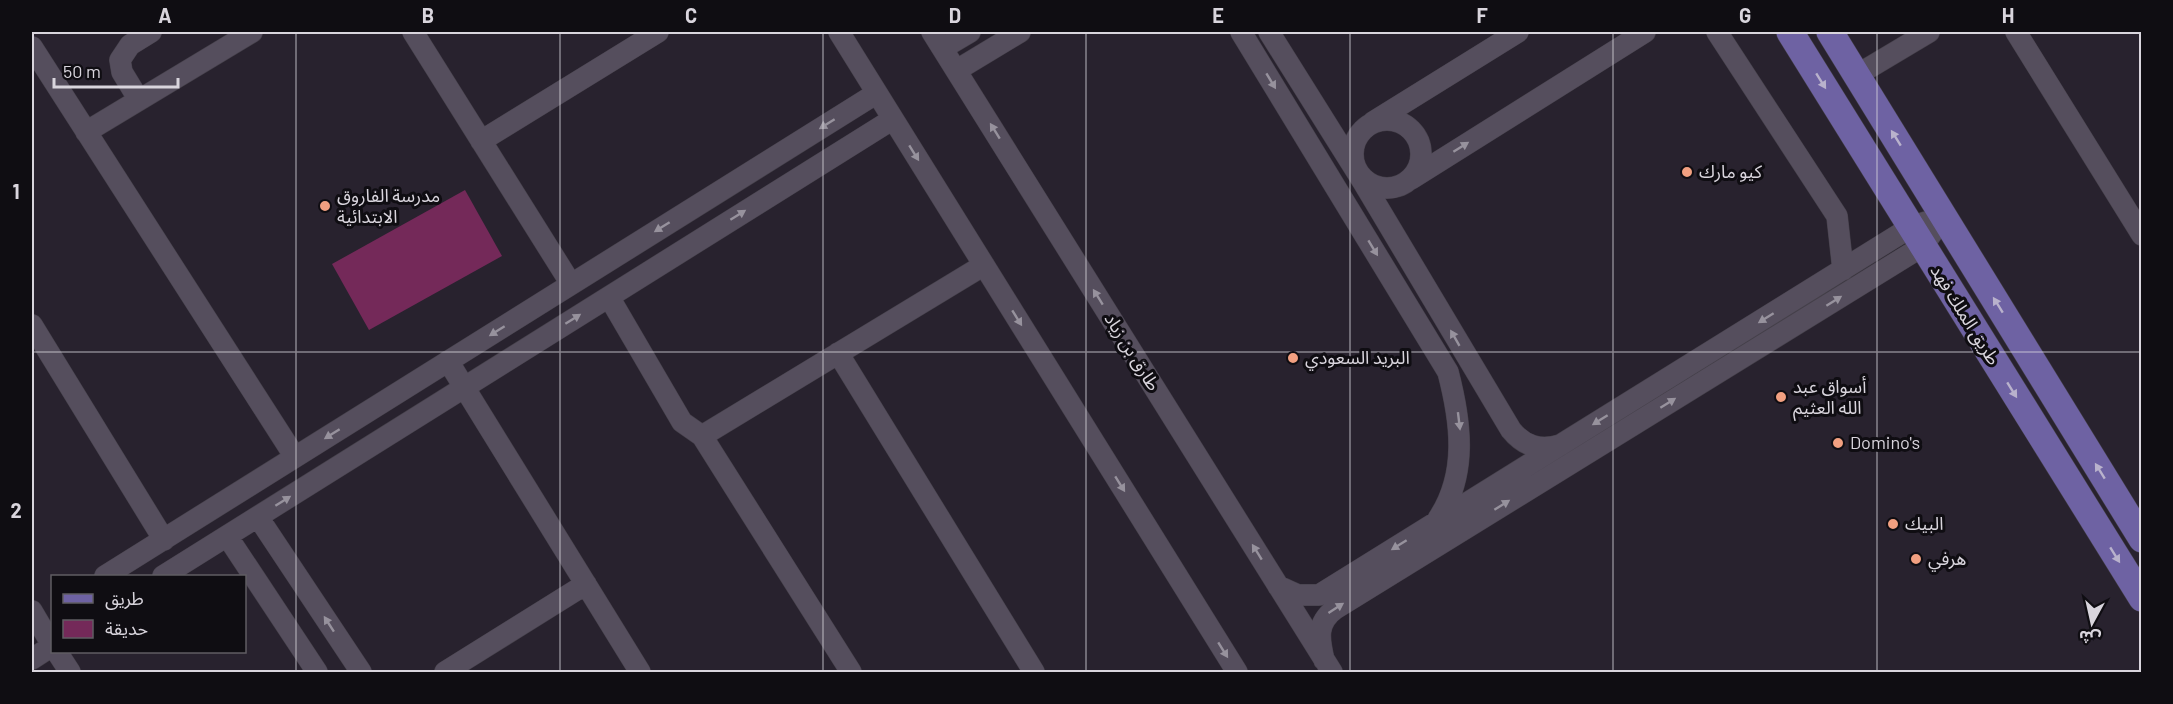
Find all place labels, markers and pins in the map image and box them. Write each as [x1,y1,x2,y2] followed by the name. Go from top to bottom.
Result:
[1699,160,1763,183] place label: كيو مارك
[1680,165,1694,179] marker: كيو مارك
[337,184,440,227] place label: مدرسة الفاروق الابتدائية
[318,199,332,213] marker: مدرسة الفاروق الابتدائية
[1305,346,1410,371] place label: البريد السعودي
[1286,351,1300,365] marker: البريد السعودي
[1793,375,1866,421] place label: أسواق عبد الله العثيم
[1774,390,1788,404] marker: أسواق عبد الله العثيم
[1850,431,1920,453] place label: Domino's
[1831,436,1845,450] marker: Domino's
[1905,512,1943,534] place label: البيك
[1886,517,1900,531] marker: البيك
[1928,547,1966,572] place label: هرفي
[1909,552,1923,566] marker: هرفي

